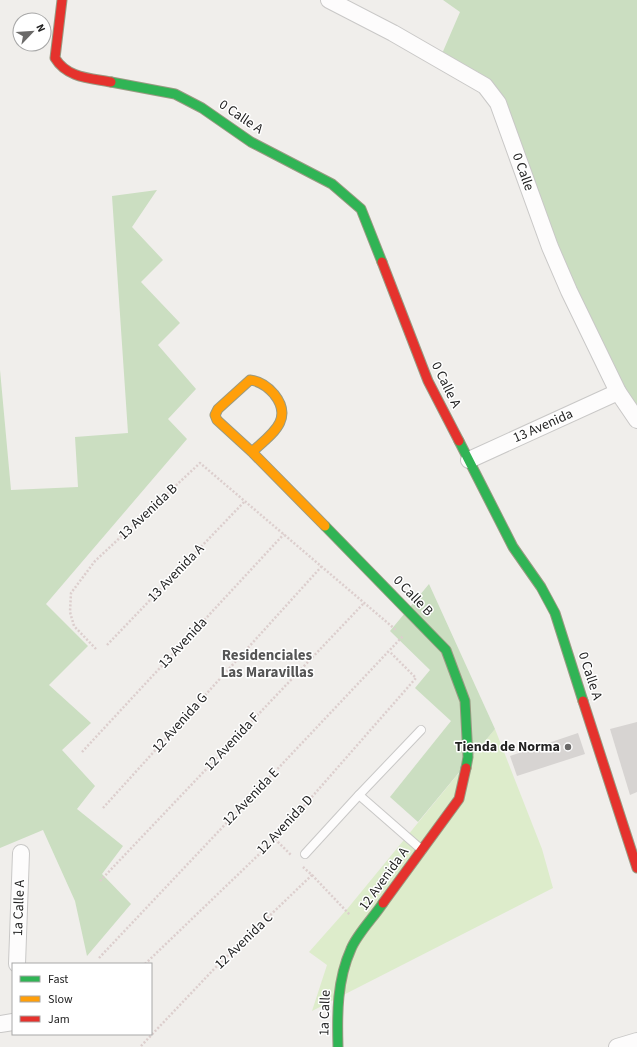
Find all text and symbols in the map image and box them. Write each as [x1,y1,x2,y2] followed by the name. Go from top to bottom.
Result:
[12,12,52,52] north arrow
[32,21,49,34] text: N
[215,95,267,139] street label: 0 Calle A
[507,150,539,194] street label: 0 Calle
[426,358,466,412] street label: 0 Calle A
[510,404,576,448] street label: 13 Avenida
[114,479,182,545] street label: 13 Avenida B
[143,539,209,607] street label: 13 Avenida A
[388,571,438,621] street label: 0 Calle B
[154,613,212,673] street label: 13 Avenida
[220,645,314,683] district label: Residenciales Las Maravillas
[573,649,607,703] street label: 0 Calle A
[147,688,213,758] street label: 12 Avenida G
[200,708,264,776] street label: 12 Avenida F
[455,737,560,757] place label: Tienda de Norma
[563,742,573,752] marker: Tienda de Norma
[218,764,284,830] street label: 12 Avenida E
[252,791,318,859] street label: 12 Avenida D
[354,843,414,915] street label: 12 Avenida A
[8,879,30,937] street label: 1a Calle A
[210,908,278,974] street label: 12 Avenida C
[12,963,152,1035] legend
[48,971,68,988] text: Fast
[314,990,336,1036] street label: 1a Calle
[48,991,73,1008] text: Slow
[48,1011,70,1028] text: Jam

